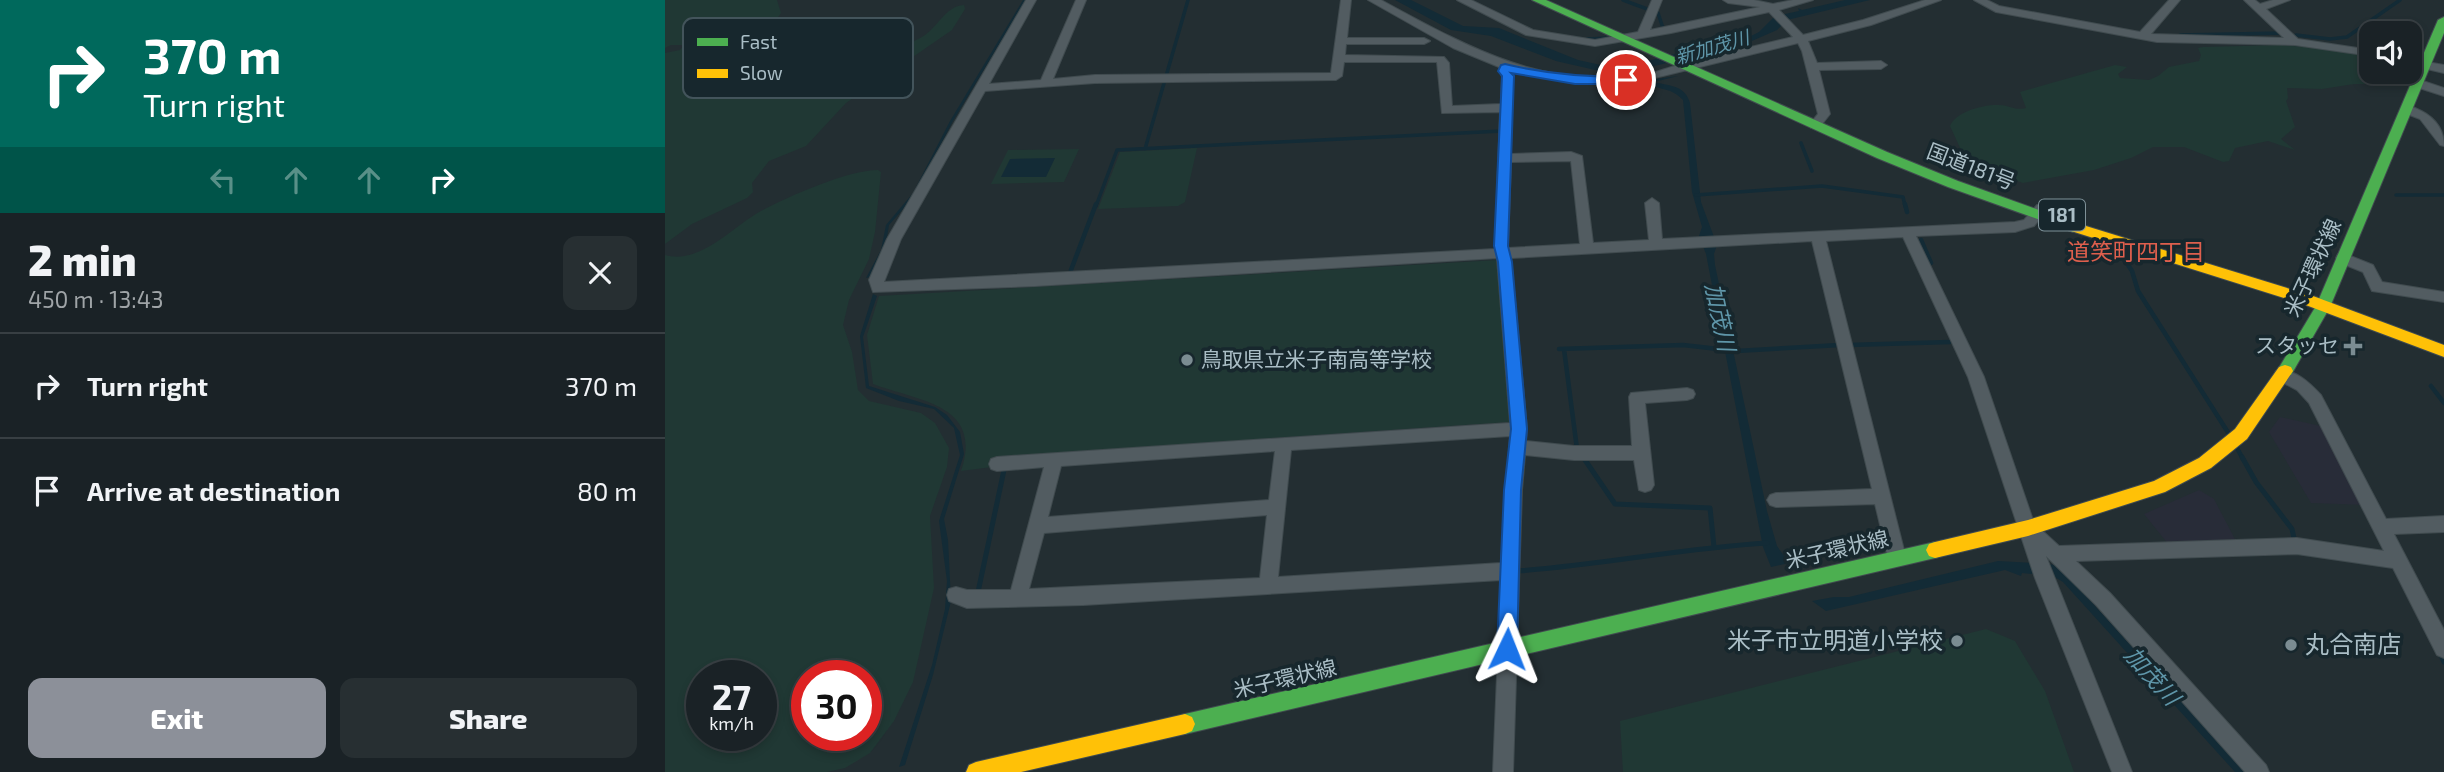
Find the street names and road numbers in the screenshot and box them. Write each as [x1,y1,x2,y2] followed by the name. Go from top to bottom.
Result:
[1924,137,2019,194] street label: 国道181号
[2039,200,2085,230] road number: 181
[2278,215,2345,320] street label: 米子環状線
[1783,525,1891,573] street label: 米子環状線
[1231,654,1339,702] street label: 米子環状線

